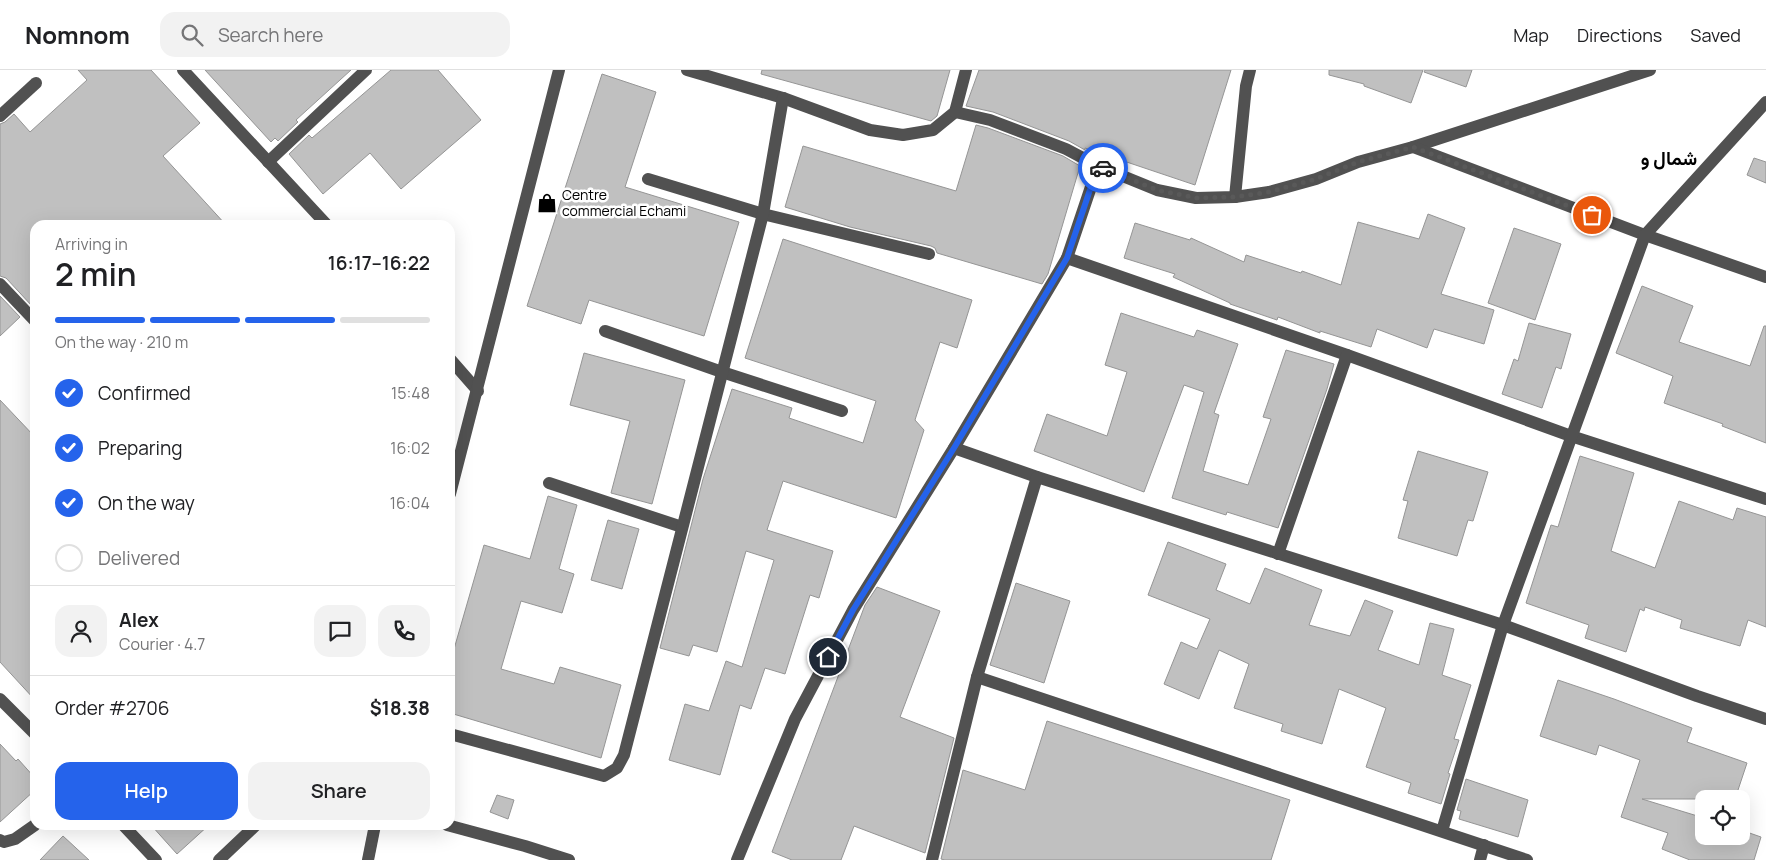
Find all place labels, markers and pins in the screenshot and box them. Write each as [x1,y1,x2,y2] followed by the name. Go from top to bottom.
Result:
[562,185,686,220] place label: Centre commercial Echami
[536,192,558,214] shop icon: Centre commercial Echami
[1571,194,1613,236] pin
[807,636,849,678] pin

